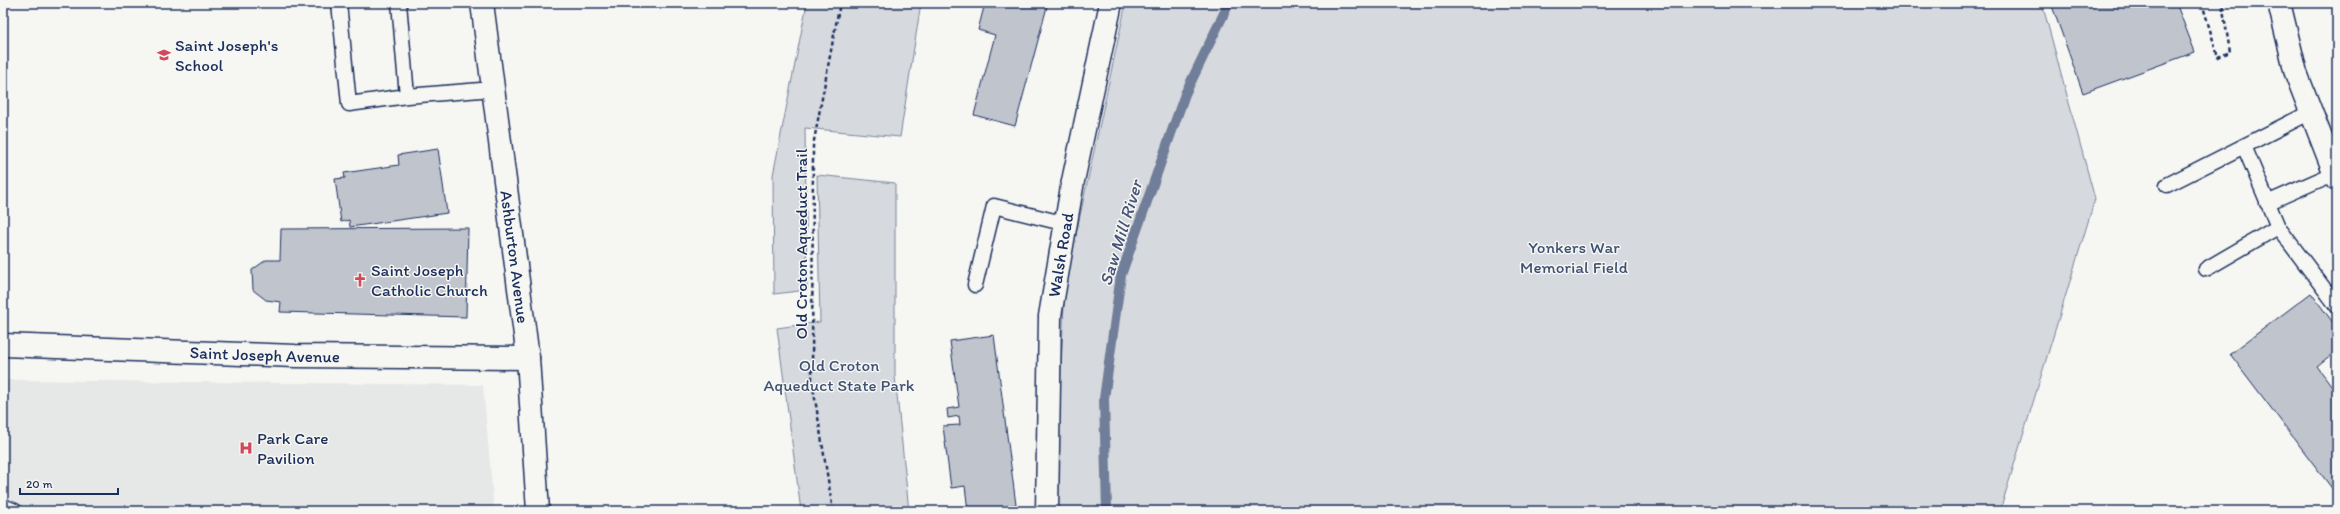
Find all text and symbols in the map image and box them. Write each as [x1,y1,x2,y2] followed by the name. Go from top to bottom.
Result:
[175,35,278,75] place label: Saint Joseph's School
[156,47,172,63] school or university icon: Saint Joseph's School
[791,148,811,340] street label: Old Croton Aqueduct Trail
[1095,176,1148,288] water label: Saw Mill River
[496,189,533,325] street label: Ashburton Avenue
[1043,210,1078,299] street label: Walsh Road
[1520,237,1628,277] park label: Yonkers War Memorial Field
[371,260,488,300] place label: Saint Joseph Catholic Church
[352,272,368,288] church icon: Saint Joseph Catholic Church
[189,342,340,366] street label: Saint Joseph Avenue
[764,355,915,395] park label: Old Croton Aqueduct State Park
[257,428,329,468] place label: Park Care Pavilion
[238,440,254,456] hospital icon: Park Care Pavilion
[20,470,118,496] scale bar
[26,477,53,491] text: 20 m

